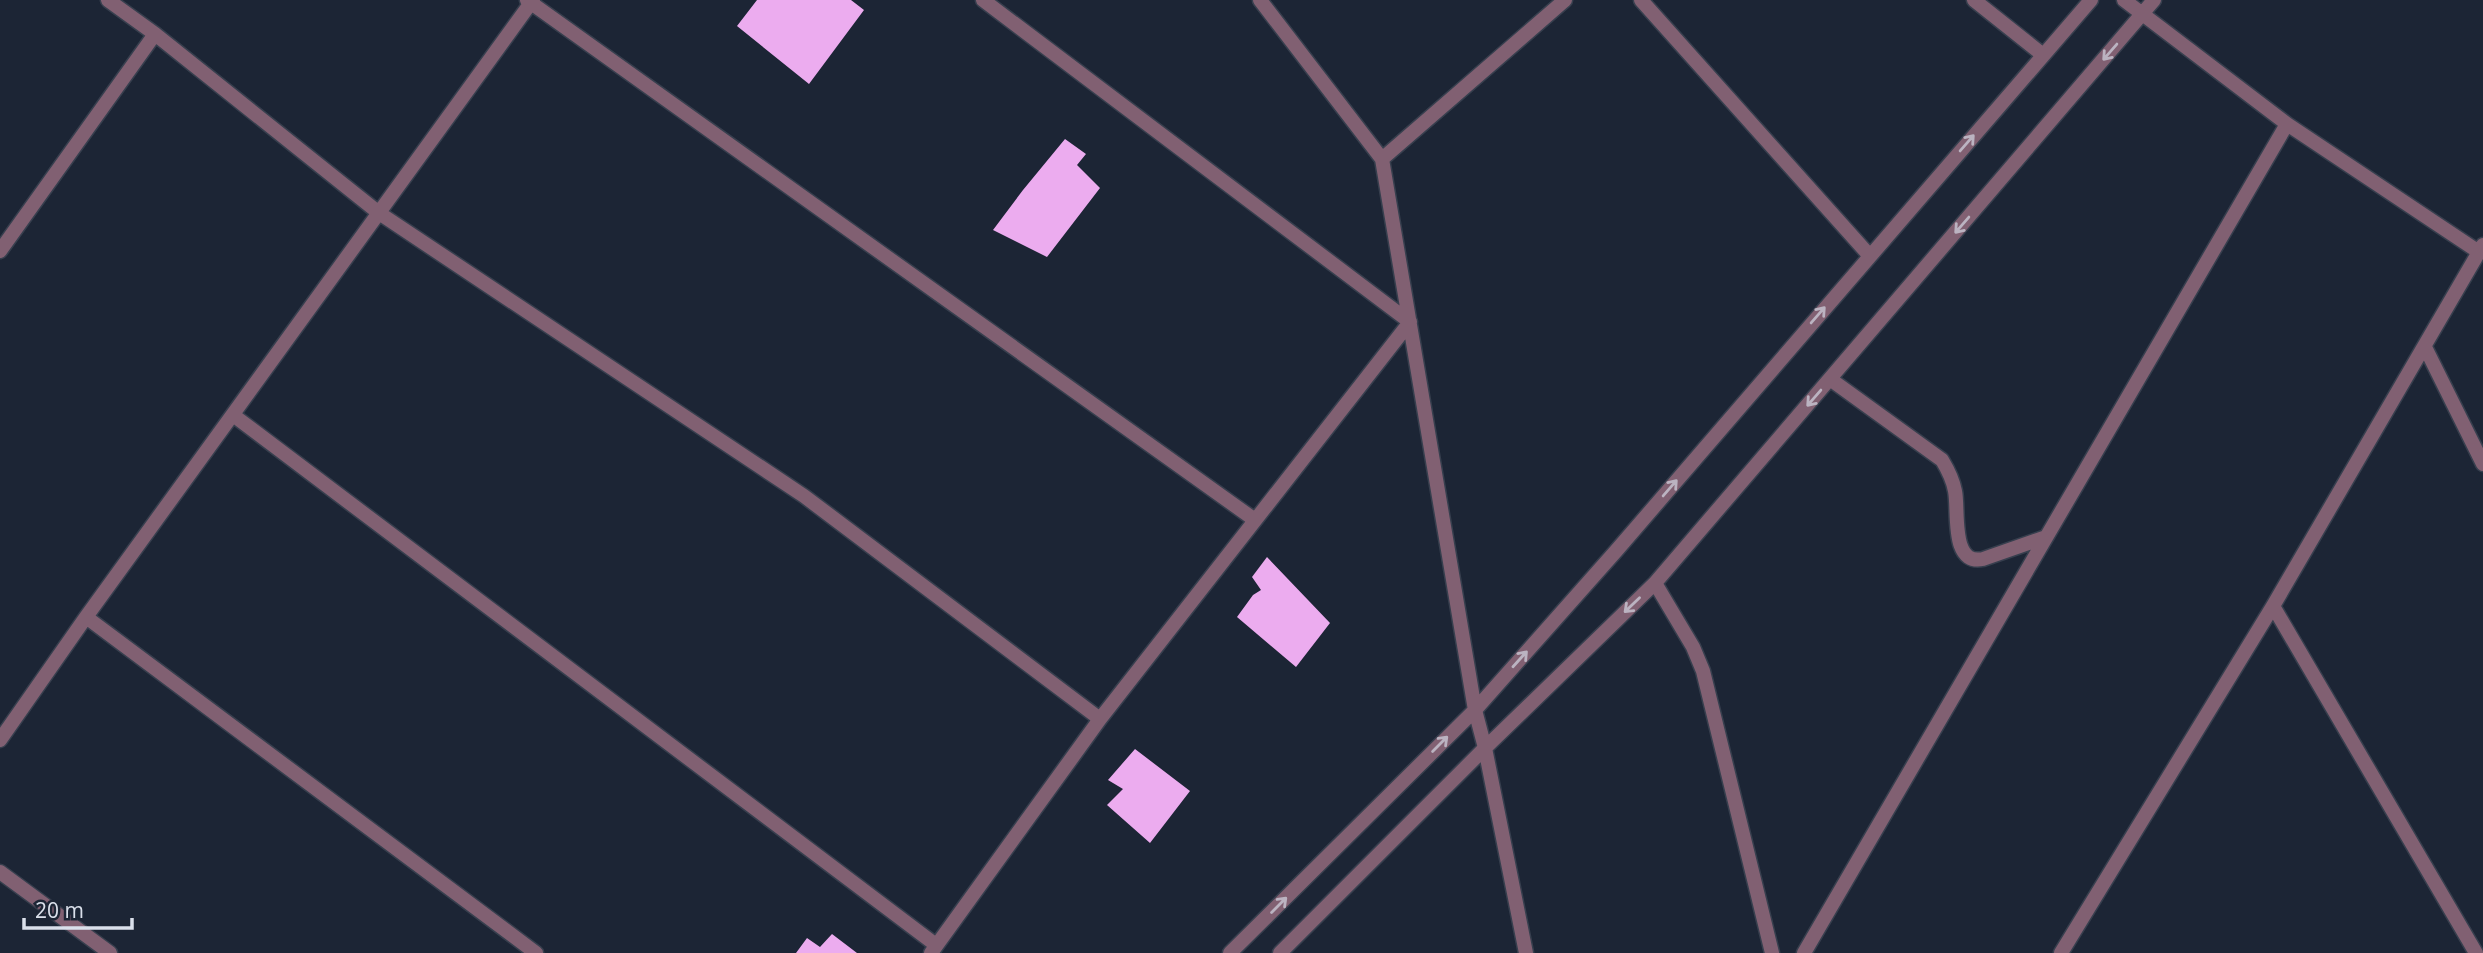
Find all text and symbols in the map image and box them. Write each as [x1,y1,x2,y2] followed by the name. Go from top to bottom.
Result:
[2102,43,2118,61] one-way arrow
[1959,134,1975,152] one-way arrow
[1954,215,1970,233] one-way arrow
[1810,306,1826,324] one-way arrow
[1806,388,1822,406] one-way arrow
[1662,479,1678,497] one-way arrow
[1623,597,1640,614] one-way arrow
[1512,650,1528,668] one-way arrow
[1431,736,1448,753] one-way arrow
[24,886,133,930] scale bar
[35,896,84,924] text: 20 m
[1270,897,1287,914] one-way arrow

